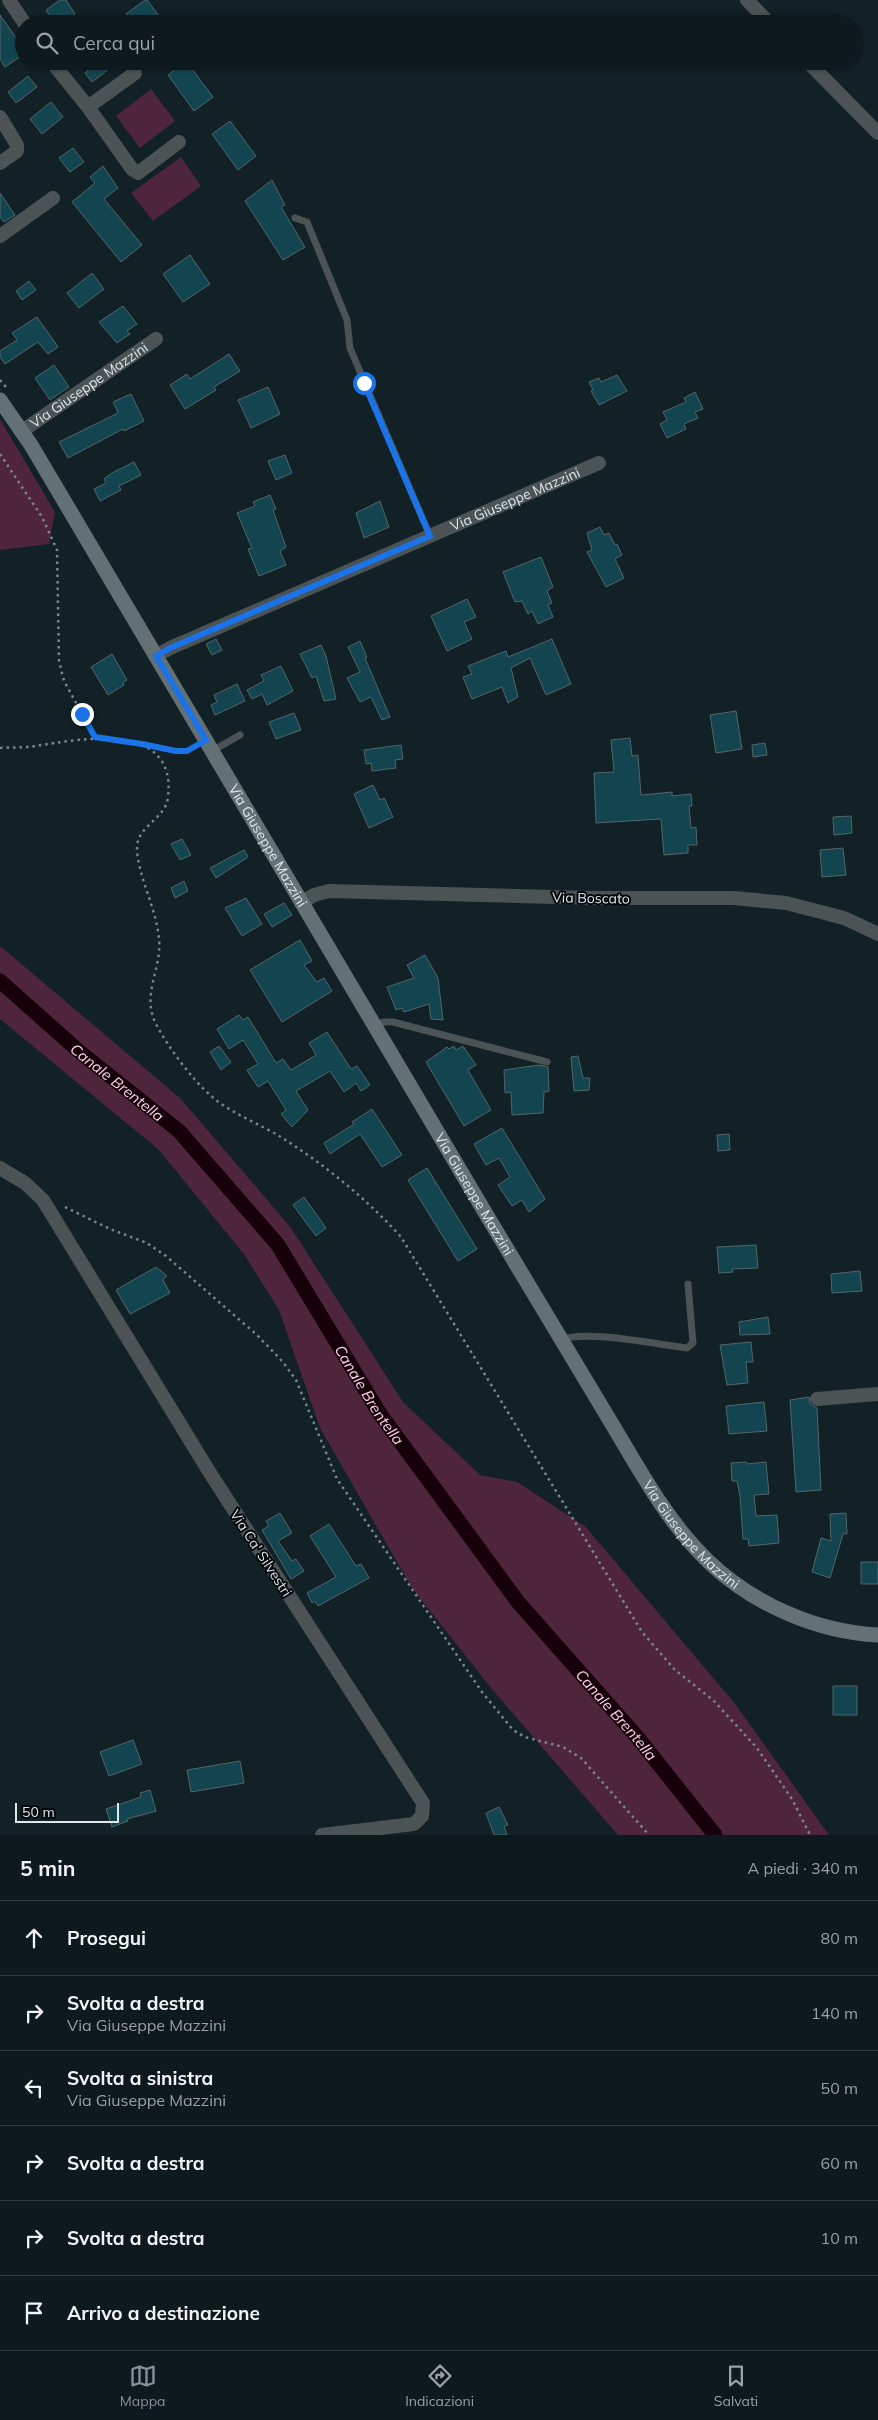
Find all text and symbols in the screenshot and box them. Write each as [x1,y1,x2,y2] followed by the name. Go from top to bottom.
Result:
[15,15,863,70] search box
[33,29,61,57] icon: search
[73,31,155,55] text: Cerca qui
[26,338,151,432] street label: Via Giuseppe Mazzini
[353,372,376,395] route start
[448,463,583,535] street label: Via Giuseppe Mazzini
[71,703,94,726] route end
[225,781,311,910] street label: Via Giuseppe Mazzini
[552,888,630,908] street label: Via Boscato
[67,1039,168,1125] water label: Canale Brentella
[431,1130,518,1259] street label: Via Giuseppe Mazzini
[331,1341,409,1448] water label: Canale Brentella
[639,1477,743,1593] street label: Via Giuseppe Mazzini
[226,1506,296,1600] street label: Via Ca' Silvestri
[572,1665,661,1764] water label: Canale Brentella
[15,1800,119,1823] scale bar
[22,1803,55,1821] text: 50 m
[20,1855,75,1881] text: 5 min
[747,1858,858,1878] text: A piedi · 340 m
[20,1924,48,1952] icon: ahead
[67,1926,146,1950] text: Prosegui
[821,1928,858,1948] text: 80 m
[67,1991,205,2015] text: Svolta a destra
[20,1999,48,2027] icon: right
[811,2003,858,2023] text: 140 m
[67,2015,226,2035] text: Via Giuseppe Mazzini
[67,2066,213,2090] text: Svolta a sinistra
[20,2074,48,2102] icon: left
[821,2078,858,2098] text: 50 m
[67,2090,226,2110] text: Via Giuseppe Mazzini
[20,2149,48,2177] icon: right
[67,2151,205,2175] text: Svolta a destra
[821,2153,858,2173] text: 60 m
[20,2224,48,2252] icon: right
[67,2226,205,2250] text: Svolta a destra
[821,2228,858,2248] text: 10 m
[20,2299,48,2327] icon: arrive
[67,2301,260,2325] text: Arrivo a destinazione
[120,2362,165,2410] tab: Mappa
[405,2362,474,2410] tab: Indicazioni
[714,2362,758,2410] tab: Salvati

